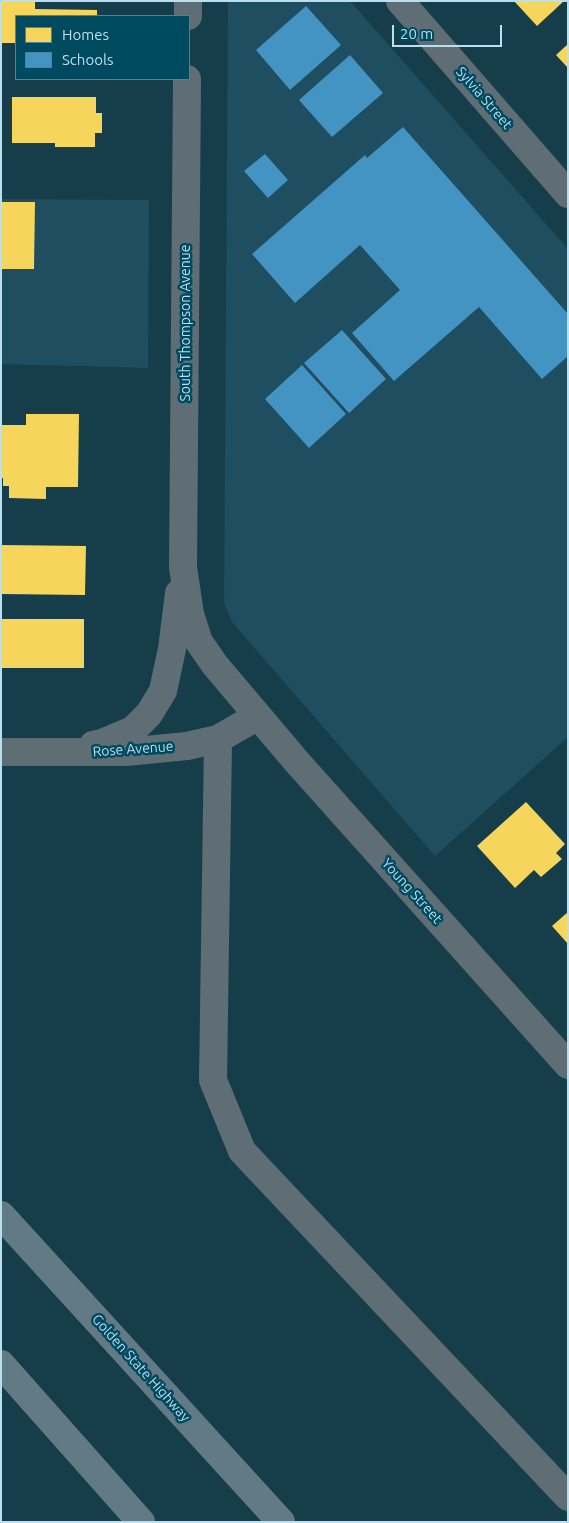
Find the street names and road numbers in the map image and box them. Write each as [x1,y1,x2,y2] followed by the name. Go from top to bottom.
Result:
[452,63,516,133] street label: Sylvia Street
[177,244,193,402] street label: South Thompson Avenue
[92,738,174,760] street label: Rose Avenue
[378,855,446,927] street label: Young Street
[88,1311,194,1425] street label: Golden State Highway

